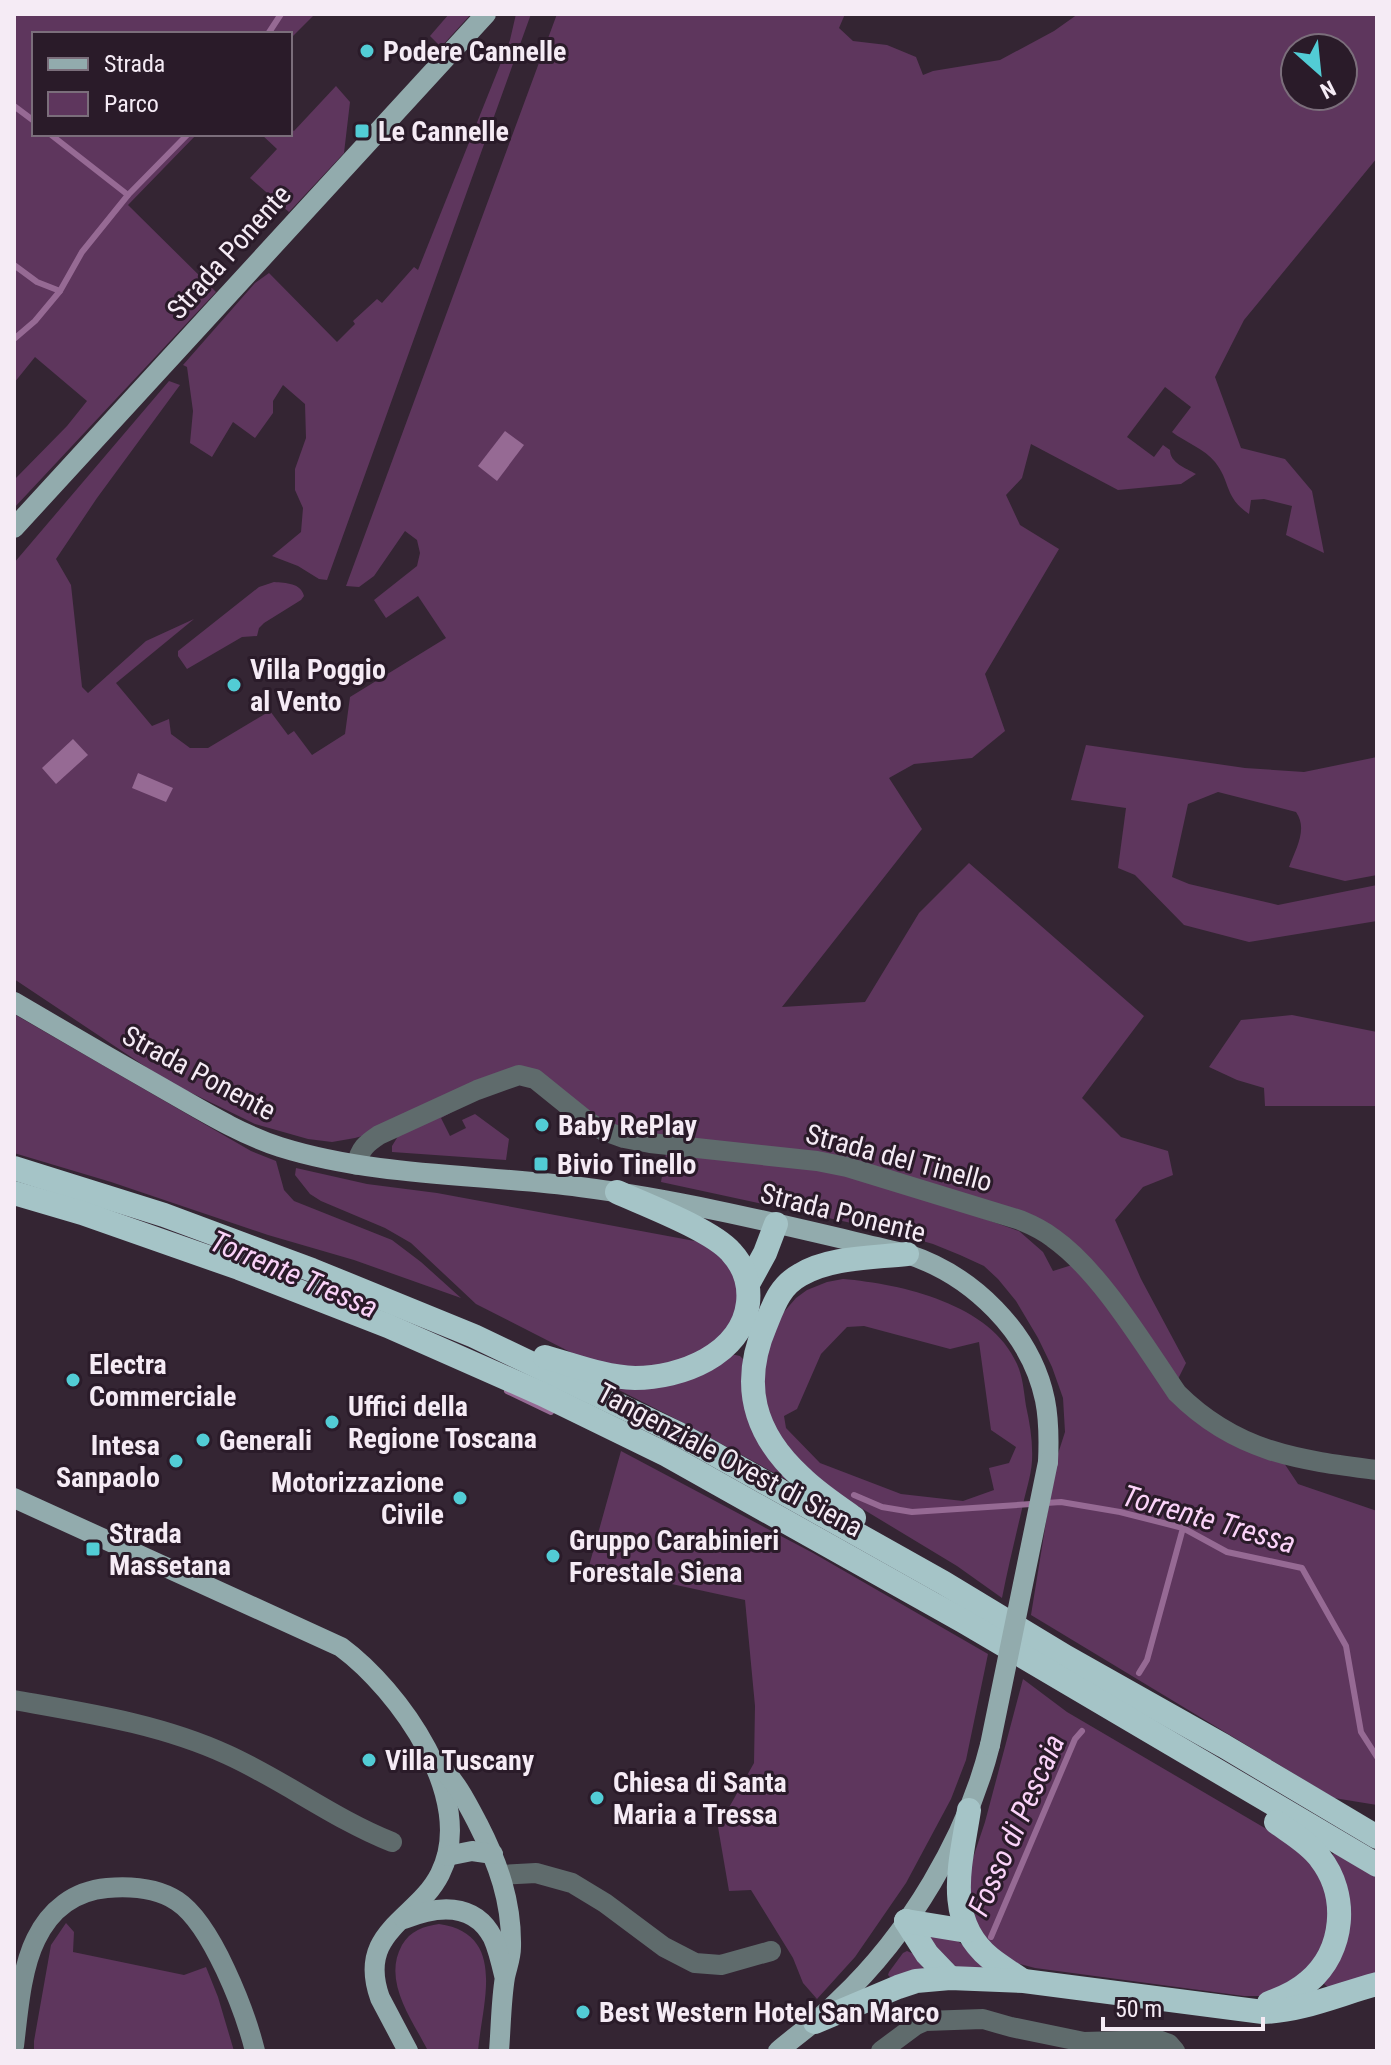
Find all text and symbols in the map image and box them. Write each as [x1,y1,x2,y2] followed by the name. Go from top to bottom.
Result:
[32,32,292,136] legend
[1279,32,1359,112] north arrow
[383,35,566,68] place label: Podere Cannelle
[358,42,376,60] marker: Podere Cannelle
[104,50,165,78] text: Strada
[1316,75,1340,104] text: N
[104,90,159,118] text: Parco
[378,115,509,148] place label: Le Cannelle
[353,122,371,140] marker: Le Cannelle
[160,178,298,326] street label: Strada Ponente
[250,653,386,718] place label: Villa Poggio al Vento
[225,676,243,694] marker: Villa Poggio al Vento
[117,1019,281,1127] street label: Strada Ponente
[558,1109,697,1142] place label: Baby RePlay
[533,1116,551,1134] marker: Baby RePlay
[802,1117,996,1199] street label: Strada del Tinello
[557,1148,696,1181] place label: Bivio Tinello
[532,1155,550,1173] marker: Bivio Tinello
[757,1177,929,1249] street label: Strada Ponente
[205,1223,383,1325] water label: Torrente Tressa
[89,1348,236,1413] place label: Electra Commerciale
[64,1371,82,1389] marker: Electra Commerciale
[592,1376,868,1544] street label: Tangenziale Ovest di Siena
[348,1390,537,1455] place label: Uffici della Regione Toscana
[323,1413,341,1431] marker: Uffici della Regione Toscana
[219,1424,312,1457] place label: Generali
[56,1429,160,1494] place label: Intesa Sanpaolo
[194,1431,212,1449] marker: Generali
[167,1452,185,1470] marker: Intesa Sanpaolo
[271,1466,444,1531] place label: Motorizzazione Civile
[1118,1478,1300,1560] water label: Torrente Tressa
[451,1489,469,1507] marker: Motorizzazione Civile
[109,1517,231,1582] place label: Strada Massetana
[569,1524,779,1589] place label: Gruppo Carabinieri Forestale Siena
[84,1540,102,1558] marker: Strada Massetana
[544,1547,562,1565] marker: Gruppo Carabinieri Forestale Siena
[960,1729,1072,1921] water label: Fosso di Pescaia
[385,1744,535,1777] place label: Villa Tuscany
[360,1751,378,1769] marker: Villa Tuscany
[613,1766,787,1831] place label: Chiesa di Santa Maria a Tressa
[588,1789,606,1807] marker: Chiesa di Santa Maria a Tressa
[1103,1981,1263,2031] scale bar
[1115,1995,1162,2023] text: 50 m
[599,1996,939,2029] place label: Best Western Hotel San Marco
[574,2003,592,2021] marker: Best Western Hotel San Marco

